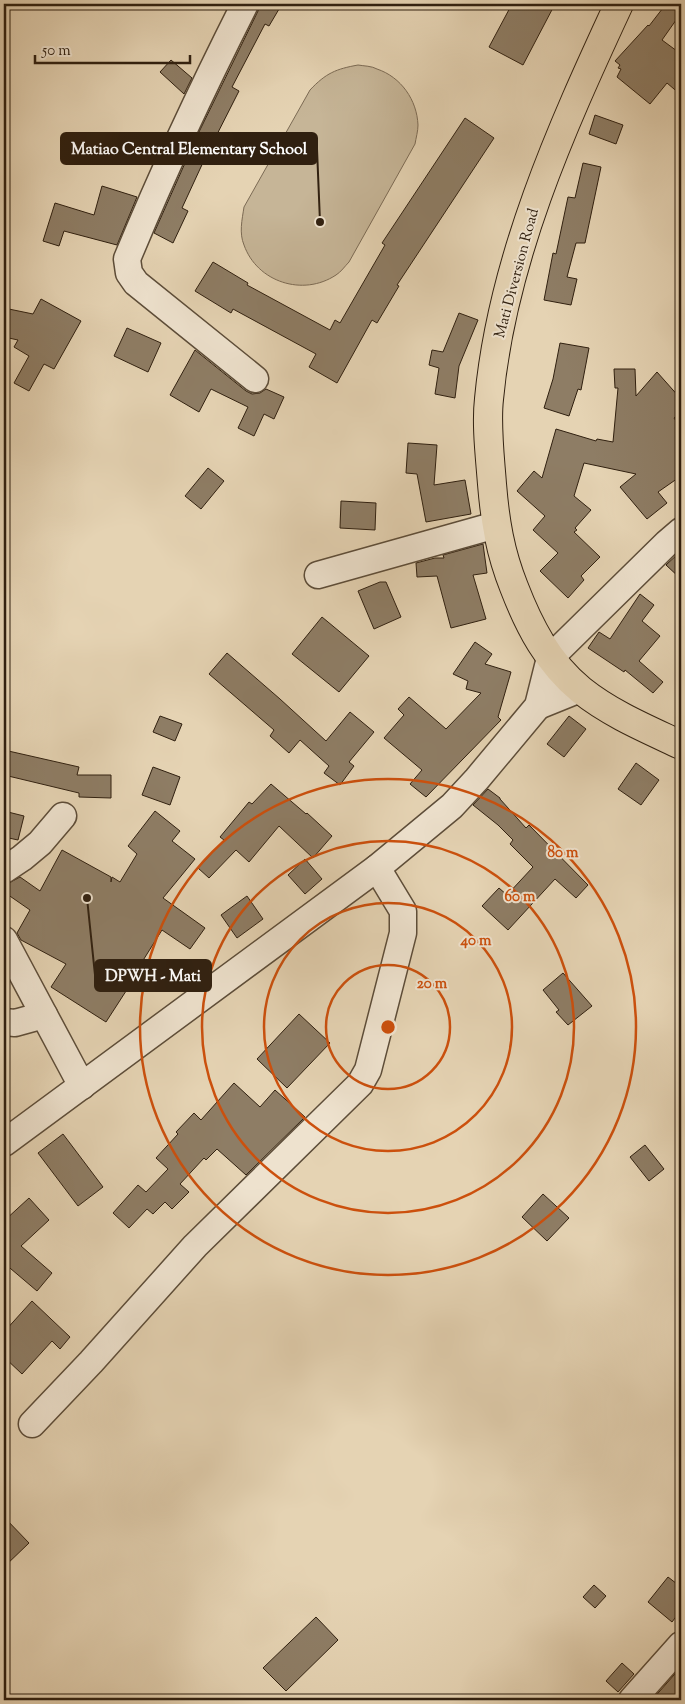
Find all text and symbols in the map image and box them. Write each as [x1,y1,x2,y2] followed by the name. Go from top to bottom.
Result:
[35,32,190,64] scale bar
[41,41,71,62] text: 50 m
[61,133,317,164] callout: Matiao Central Elementary School
[71,139,308,162] text: Matiao Central Elementary School
[490,206,545,340] street label: Mati Diversion Road
[547,843,579,864] text: 80 m
[505,887,536,908] text: 60 m
[460,931,492,952] text: 40 m
[95,960,211,991] callout: DPWH - Mati
[105,966,201,989] text: DPWH - Mati
[417,974,448,995] text: 20 m
[379,1018,397,1036] centre of rings

